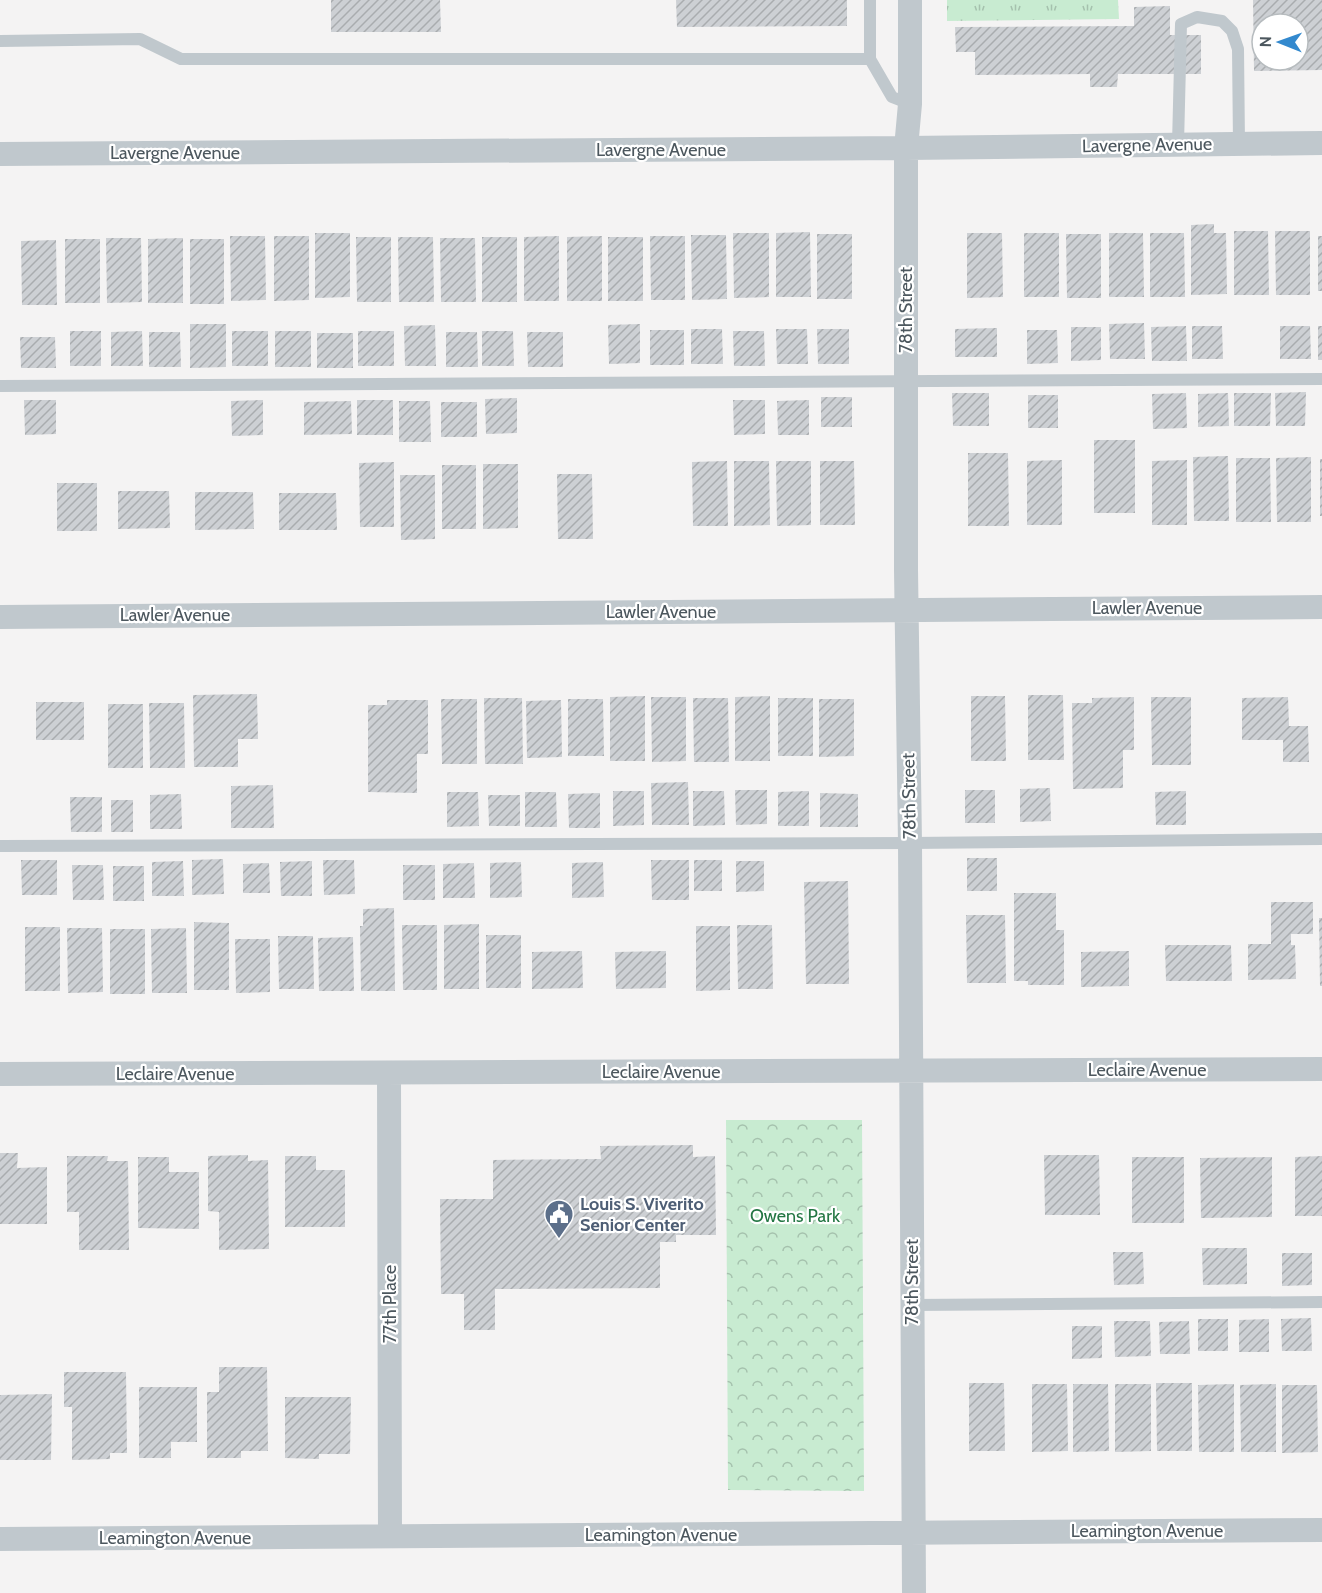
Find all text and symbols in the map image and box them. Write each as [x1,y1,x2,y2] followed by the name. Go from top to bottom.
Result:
[1250,12,1310,72] north arrow
[1256,36,1275,48] text: N
[1082,133,1212,157] street label: Lavergne Avenue
[596,139,726,161] street label: Lavergne Avenue
[110,142,240,164] street label: Lavergne Avenue
[895,267,917,353] street label: 78th Street
[1092,597,1202,619] street label: Lawler Avenue
[606,601,716,623] street label: Lawler Avenue
[120,604,230,626] street label: Lawler Avenue
[897,753,921,839] street label: 78th Street
[1088,1059,1206,1081] street label: Leclaire Avenue
[602,1061,720,1083] street label: Leclaire Avenue
[116,1063,234,1085] street label: Leclaire Avenue
[580,1193,704,1236] place label: Louis S. Viverito Senior Center
[543,1198,575,1240] public building icon: Louis S. Viverito Senior Center
[750,1205,841,1227] park label: Owens Park
[901,1239,923,1325] street label: 78th Street
[379,1265,401,1343] street label: 77th Place
[1071,1520,1223,1542] street label: Leamington Avenue
[585,1524,737,1546] street label: Leamington Avenue
[99,1527,251,1549] street label: Leamington Avenue

